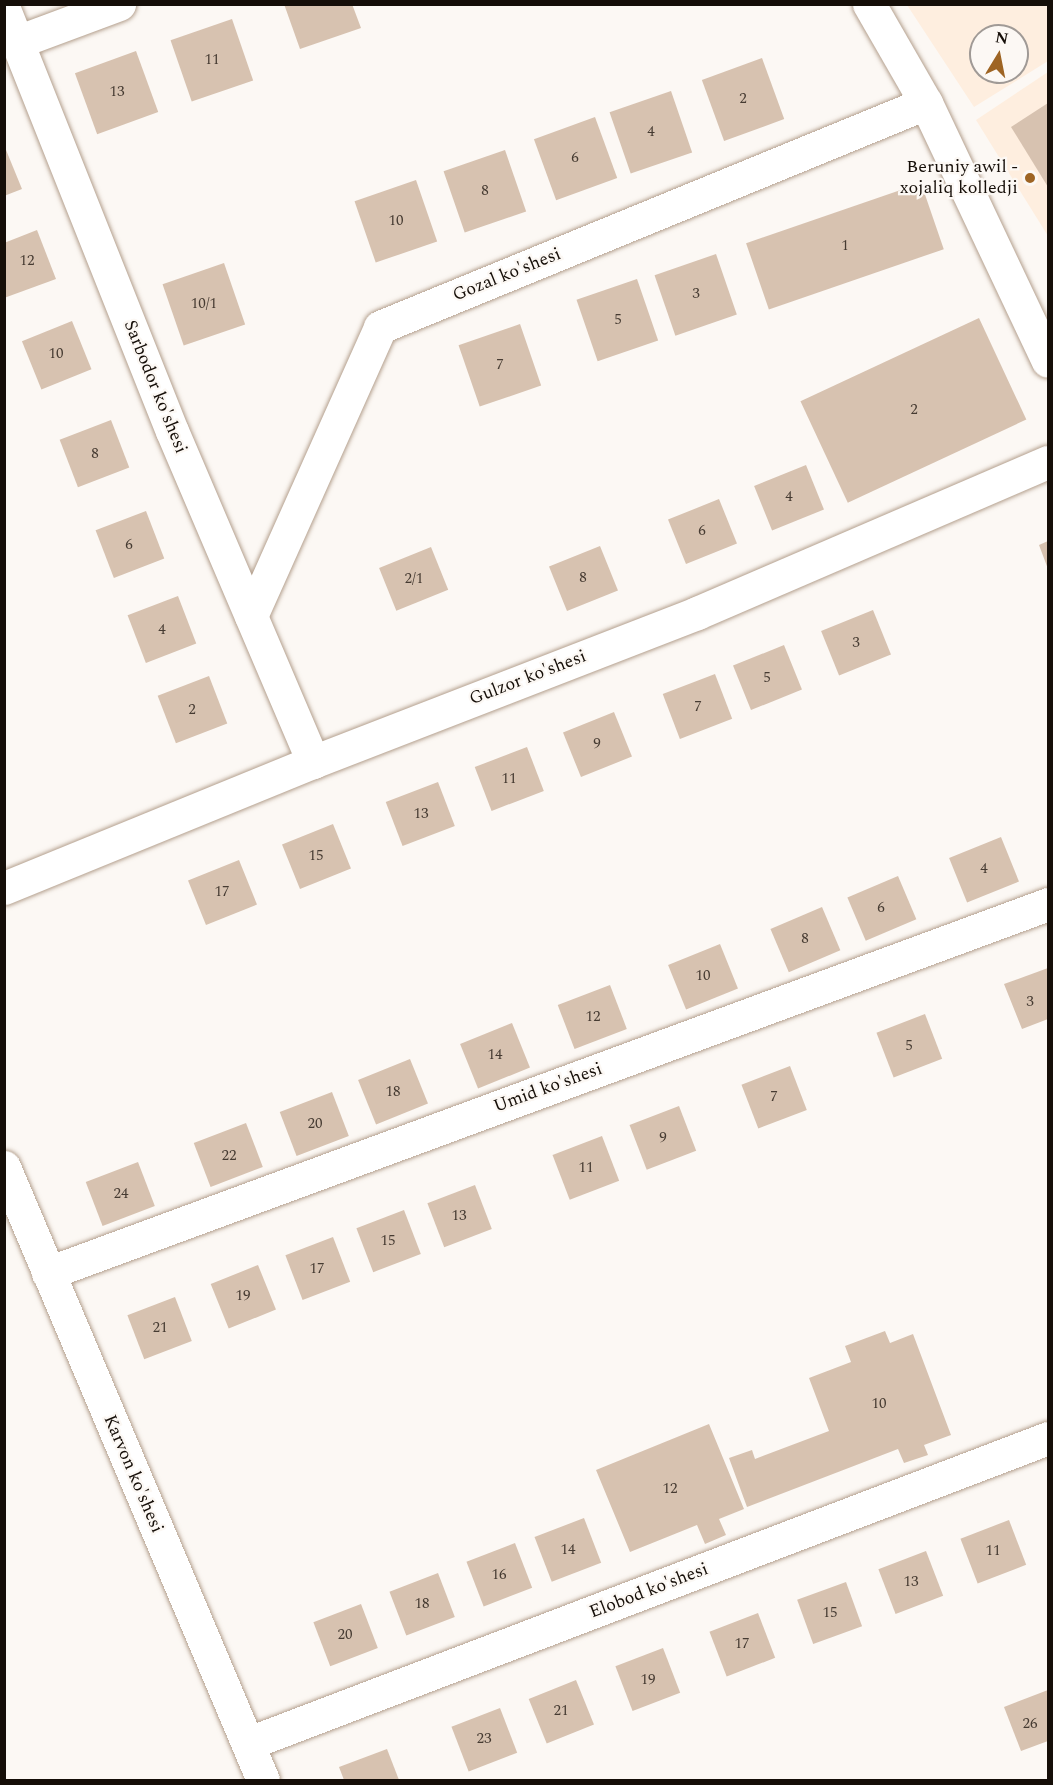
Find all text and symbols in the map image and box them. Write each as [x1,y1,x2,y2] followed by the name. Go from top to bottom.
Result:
[969,24,1029,84] north arrow
[993,25,1010,51] text: N
[205,51,219,69] house number: 11
[110,83,124,101] house number: 13
[739,90,747,108] house number: 2
[647,123,655,141] house number: 4
[571,149,579,167] house number: 6
[900,157,1018,200] place label: Beruniy awil - xojaliq kolledji
[1023,171,1037,185] marker: Beruniy awil - xojaliq kolledji
[481,182,489,200] house number: 8
[389,212,403,230] house number: 10
[841,237,849,255] house number: 1
[450,243,564,307] street label: Gozal ko'shesi
[20,252,34,270] house number: 12
[692,285,700,303] house number: 3
[191,295,217,313] house number: 10/1
[614,311,622,329] house number: 5
[118,317,192,457] street label: Sarbodor ko'shesi
[49,345,63,363] house number: 10
[496,356,504,374] house number: 7
[910,401,918,419] house number: 2
[91,445,99,463] house number: 8
[785,488,793,506] house number: 4
[698,522,706,540] house number: 6
[125,536,133,554] house number: 6
[579,569,587,587] house number: 8
[405,570,423,588] house number: 2/1
[158,621,166,639] house number: 4
[852,634,860,652] house number: 3
[467,646,589,710] street label: Gulzor ko'shesi
[763,669,771,687] house number: 5
[694,698,702,716] house number: 7
[188,701,196,719] house number: 2
[593,735,601,753] house number: 9
[502,770,516,788] house number: 11
[414,805,428,823] house number: 13
[309,847,323,865] house number: 15
[980,860,988,878] house number: 4
[215,883,229,901] house number: 17
[877,899,885,917] house number: 6
[801,930,809,948] house number: 8
[696,967,710,985] house number: 10
[1026,993,1034,1011] house number: 3
[586,1008,600,1026] house number: 12
[905,1037,913,1055] house number: 5
[488,1046,502,1064] house number: 14
[491,1058,605,1118] street label: Umid ko'shesi
[386,1083,400,1101] house number: 18
[770,1088,778,1106] house number: 7
[308,1115,322,1133] house number: 20
[659,1129,667,1147] house number: 9
[222,1147,236,1165] house number: 22
[579,1159,593,1177] house number: 11
[114,1185,128,1203] house number: 24
[452,1207,466,1225] house number: 13
[381,1232,395,1250] house number: 15
[310,1260,324,1278] house number: 17
[236,1287,250,1305] house number: 19
[153,1319,167,1337] house number: 21
[872,1395,886,1413] house number: 10
[98,1412,168,1536] street label: Karvon ko'shesi
[663,1480,677,1498] house number: 12
[561,1541,575,1559] house number: 14
[986,1542,1000,1560] house number: 11
[587,1558,711,1624] street label: Elobod ko'shesi
[492,1566,506,1584] house number: 16
[904,1573,918,1591] house number: 13
[415,1595,429,1613] house number: 18
[823,1604,837,1622] house number: 15
[338,1626,352,1644] house number: 20
[735,1635,749,1653] house number: 17
[641,1671,655,1689] house number: 19
[554,1702,568,1720] house number: 21
[1023,1715,1037,1733] house number: 26
[477,1730,491,1748] house number: 23

